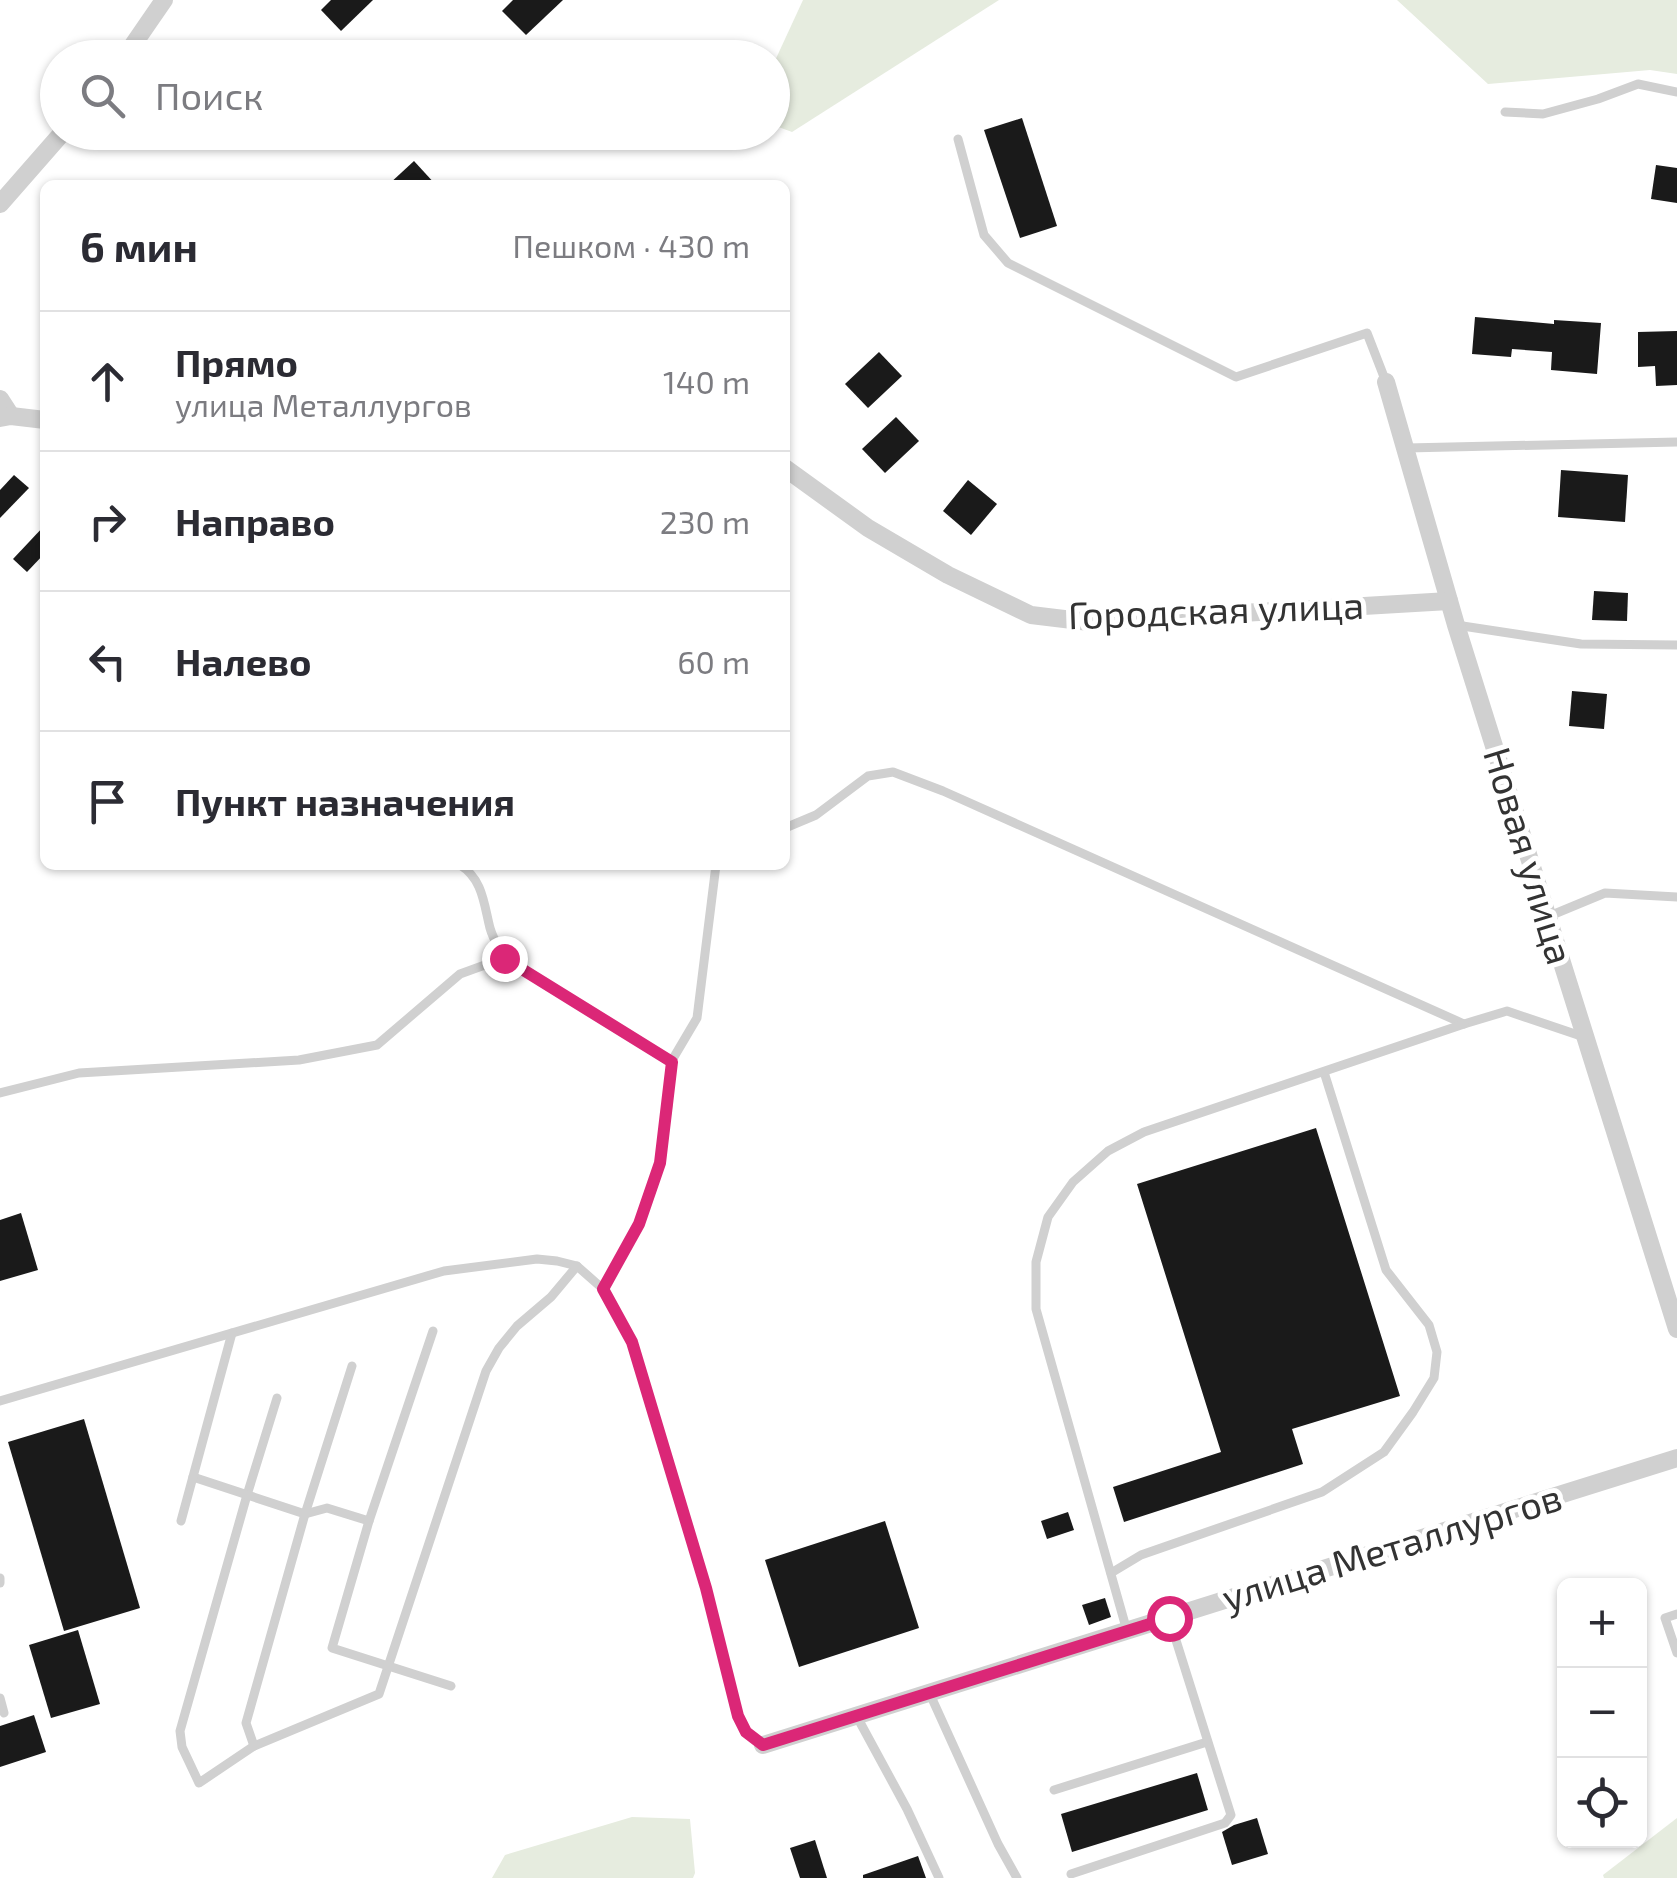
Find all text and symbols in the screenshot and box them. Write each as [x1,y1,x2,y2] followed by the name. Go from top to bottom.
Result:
[40,40,790,150] search box
[75,68,130,123] icon: search
[155,72,264,118] text: Поиск
[80,220,198,270] text: 6 мин
[513,226,750,264] text: Пешком · 430 m
[175,339,298,385] text: Прямо
[80,354,135,409] icon: ahead
[663,362,750,400] text: 140 m
[175,385,472,423] text: улица Металлургов
[80,494,135,549] icon: right
[175,498,335,544] text: Направо
[660,502,750,540] text: 230 m
[1067,581,1365,637] street label: Городская улица
[80,634,135,689] icon: left
[175,638,311,684] text: Налево
[677,642,750,680] text: 60 m
[1475,741,1585,969] street label: Новая улица
[80,774,135,829] icon: arrive
[175,778,515,824] text: Пункт назначения
[482,936,528,982] route end
[1216,1473,1567,1620] street label: улица Металлургов
[1557,1578,1647,1848] map controls
[1557,1578,1647,1668] button: +
[1147,1596,1193,1642] route start
[1557,1668,1647,1758] button: −
[1557,1758,1647,1848] button: locate

